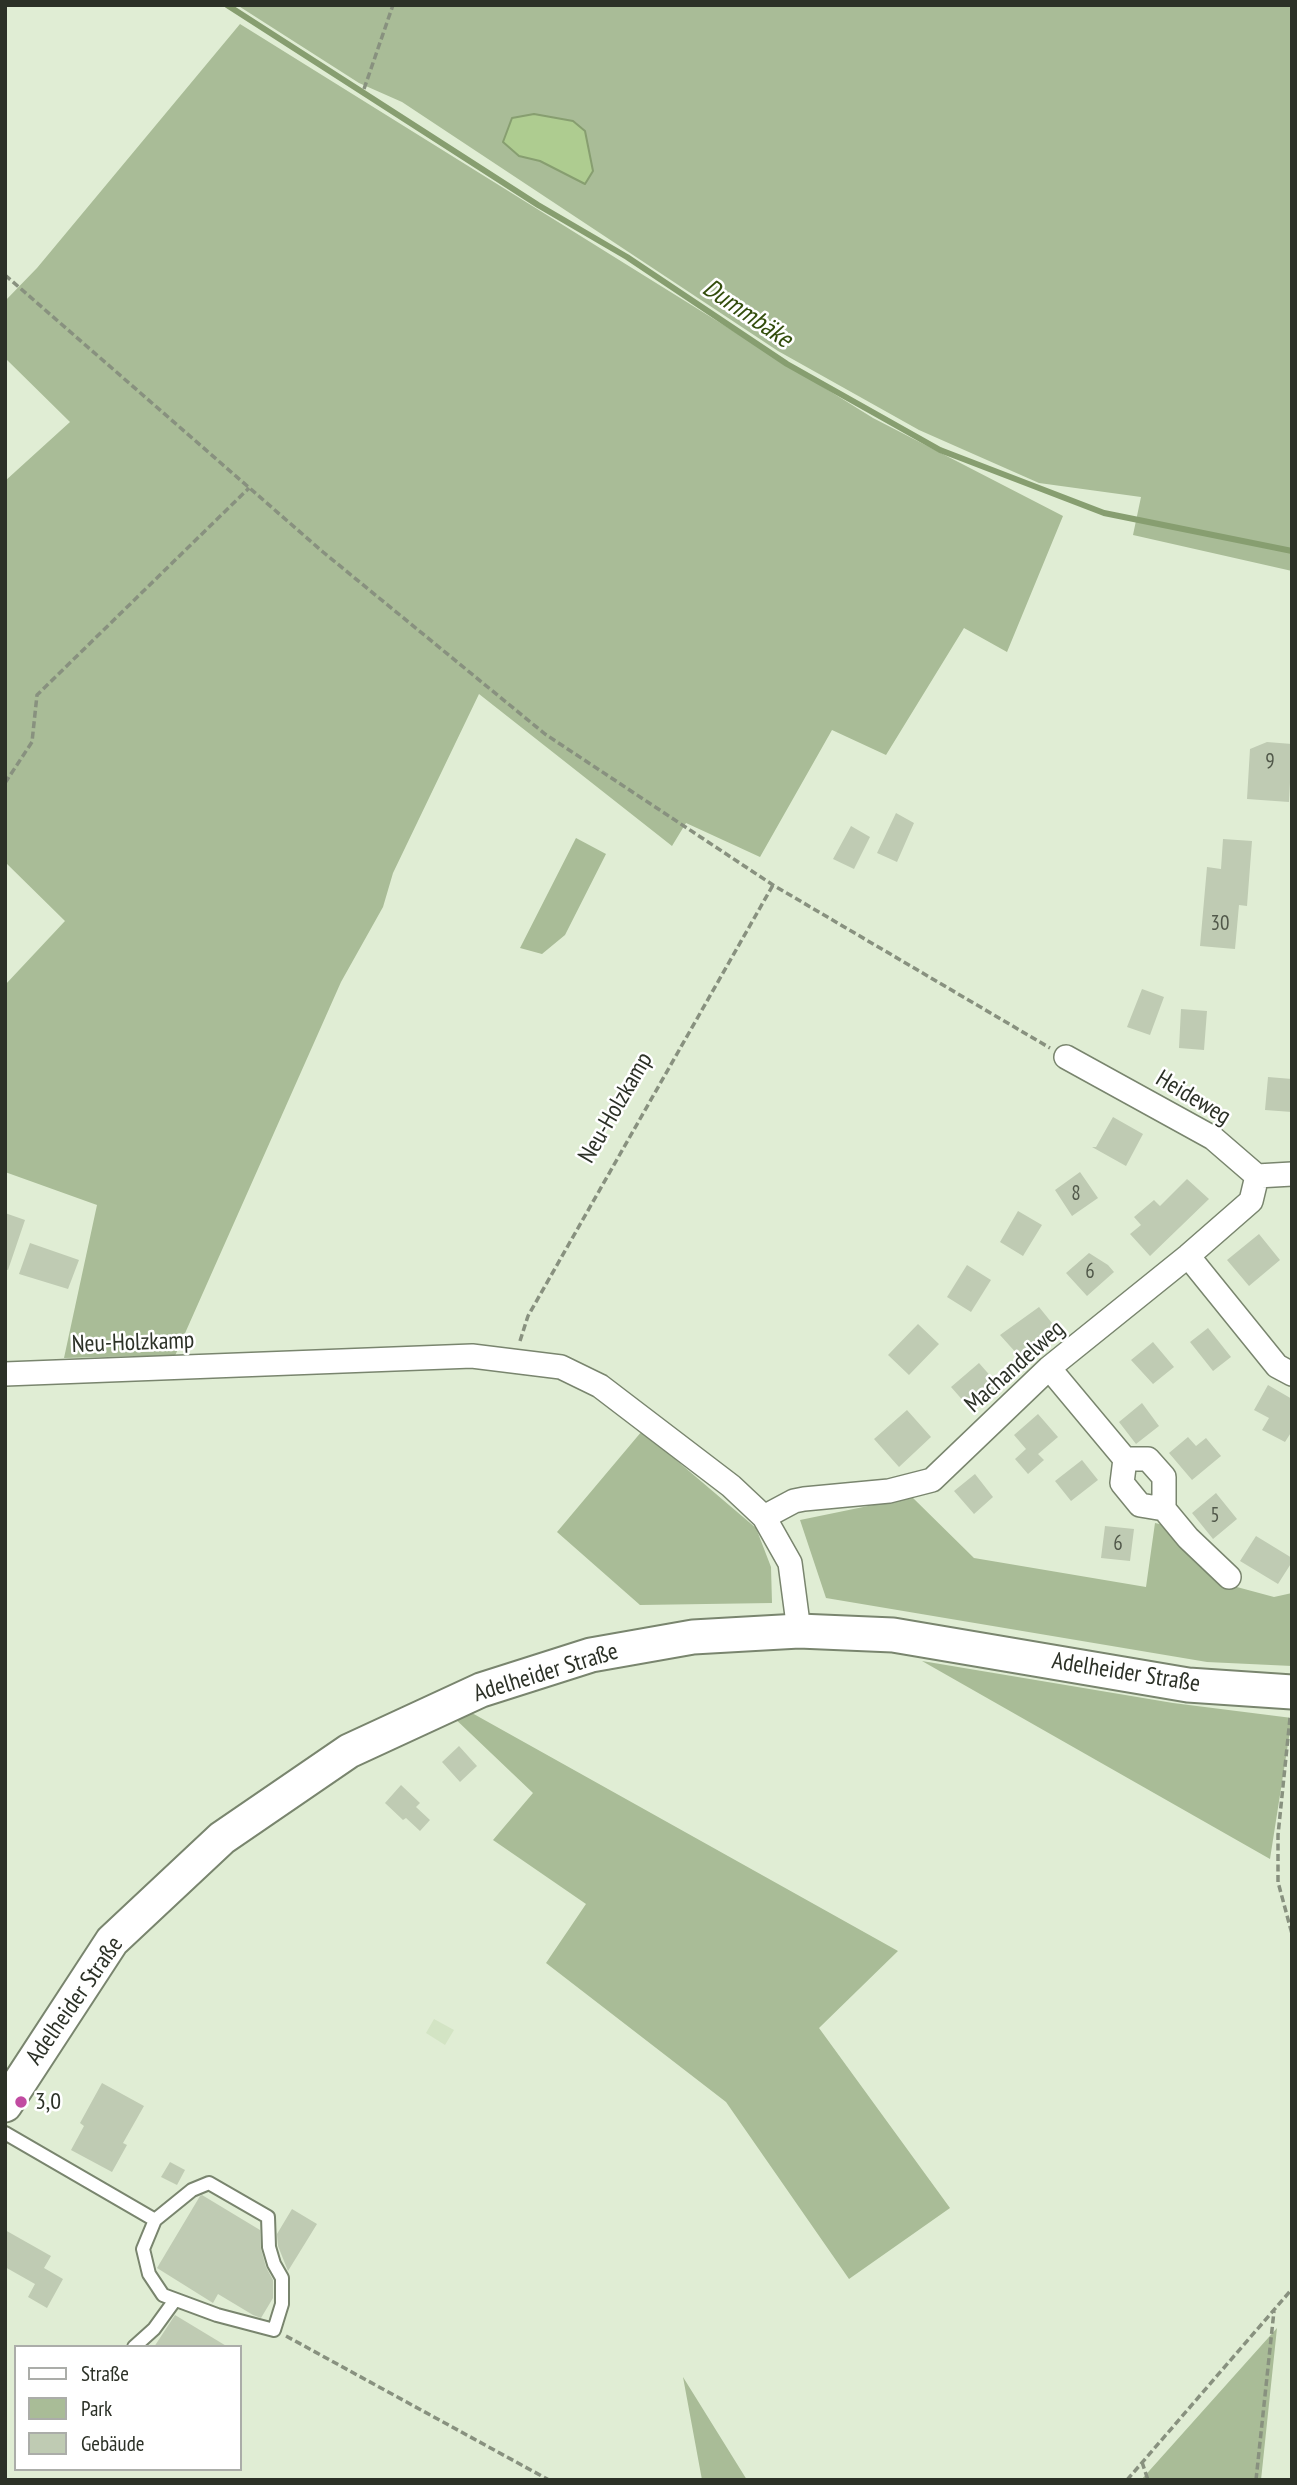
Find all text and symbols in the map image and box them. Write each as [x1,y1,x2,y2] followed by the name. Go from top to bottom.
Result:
[696,273,798,355] water label: Dummbäke
[1265,749,1275,775] house number: 9
[1211,911,1229,937] house number: 30
[573,1048,659,1168] street label: Neu-Holzkamp
[1150,1065,1236,1131] street label: Heideweg
[1071,1181,1081,1207] house number: 8
[1085,1259,1095,1285] house number: 6
[959,1315,1071,1419] street label: Machandelweg
[71,1326,195,1360] street label: Neu-Holzkamp
[1210,1503,1220,1529] house number: 5
[1113,1531,1123,1557] house number: 6
[470,1637,622,1709] street label: Adelheider Straße
[1050,1647,1202,1699] street label: Adelheider Straße
[20,1931,130,2071] street label: Adelheider Straße
[35,2088,61,2116] place label: 3,0
[13,2094,29,2110] marker: 3,0
[14,2345,242,2471] legend
[81,2360,129,2387] text: Straße
[81,2395,112,2422] text: Park
[81,2430,144,2457] text: Gebäude

